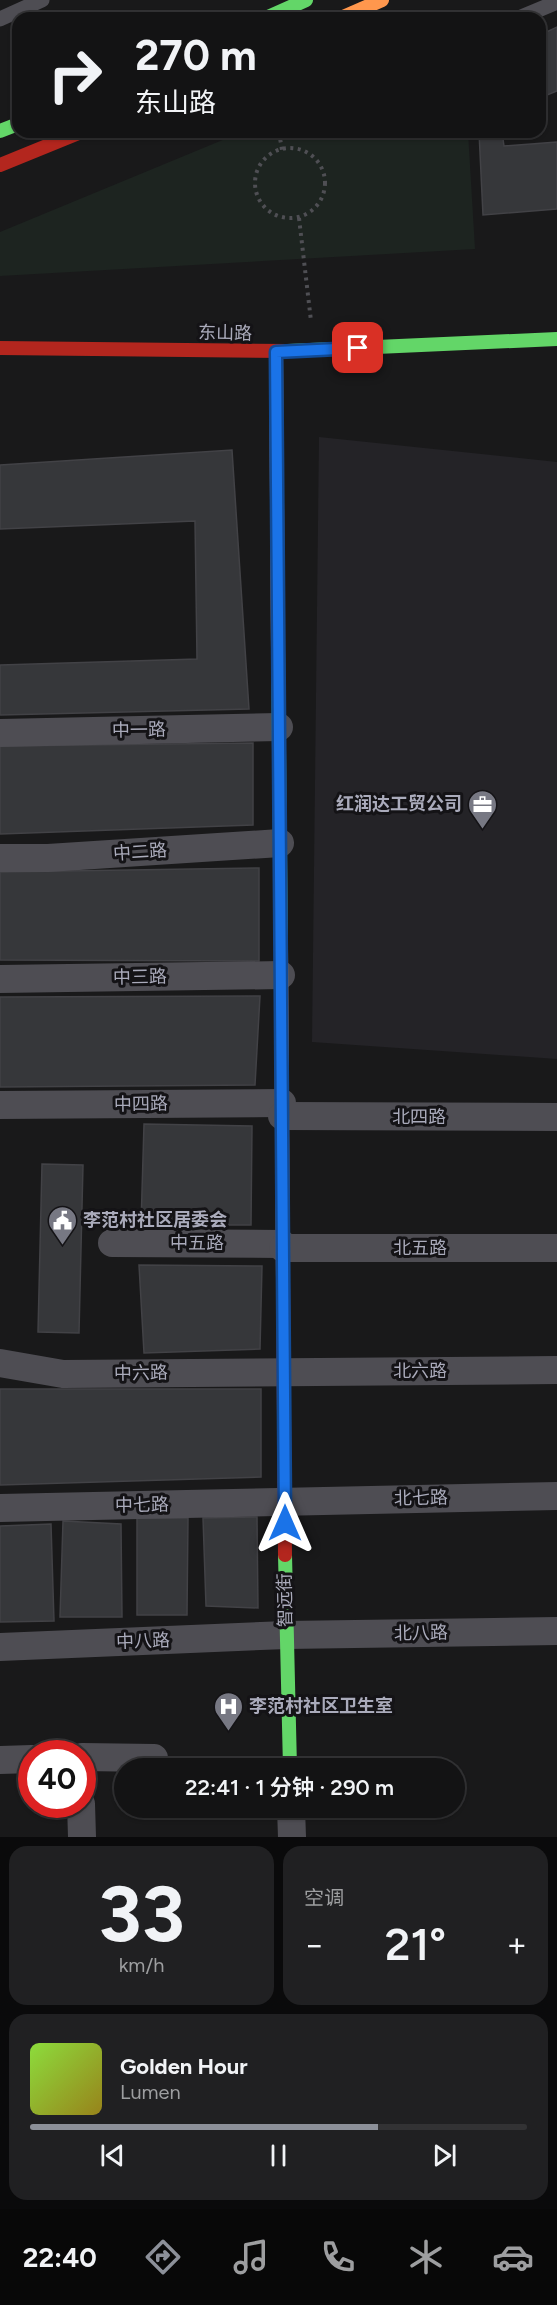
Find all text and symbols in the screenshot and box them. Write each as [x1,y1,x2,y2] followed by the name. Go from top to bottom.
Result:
[135,30,257,81] text: 270 m
[36,36,114,114] icon: right
[135,86,216,119] text: 东山路
[198,322,252,344] street label: 东山路
[332,322,383,373] pin
[341,331,374,364] icon: arrive
[112,719,166,741] street label: 中一路
[467,788,499,830] office icon: 红润达工贸公司
[336,793,462,815] place label: 红润达工贸公司
[112,839,168,865] street label: 中二路
[113,966,167,988] street label: 中三路
[114,1093,168,1115] street label: 中四路
[392,1106,446,1128] street label: 北四路
[46,1204,78,1246] public building icon: 李范村社区居委会
[83,1209,227,1231] place label: 李范村社区居委会
[170,1232,224,1254] street label: 中五路
[393,1237,447,1259] street label: 北五路
[393,1360,447,1382] street label: 北六路
[114,1362,168,1384] street label: 中六路
[394,1487,448,1509] street label: 北七路
[253,1491,317,1555] position arrow
[115,1494,169,1516] street label: 中七路
[274,1573,296,1627] street label: 智远街
[394,1622,448,1644] street label: 北八路
[116,1629,170,1653] street label: 中八路
[212,1690,244,1732] hospital icon: 李范村社区卫生室
[249,1695,393,1717] place label: 李范村社区卫生室
[18,1740,96,1818] speed limit sign: 40
[185,1774,394,1801] text: 22:41 · 1 分钟 · 290 m
[98,1867,185,1961] text: 33
[304,1886,344,1910] text: 空调
[385,1917,446,1971] text: 21°
[304,1925,325,1964] text: −
[506,1925,527,1964] text: +
[119,1953,164,1977] text: km/h
[120,2053,248,2080] text: Golden Hour
[120,2080,181,2104] text: Lumen
[96,2139,129,2172] icon: previous
[262,2139,295,2172] icon: pause
[428,2139,461,2172] icon: next
[142,2236,184,2278] icon: directions
[230,2236,272,2278] icon: music
[317,2236,359,2278] icon: phone
[405,2236,447,2278] icon: climate
[492,2236,534,2278] icon: car
[23,2241,97,2274] text: 22:40

